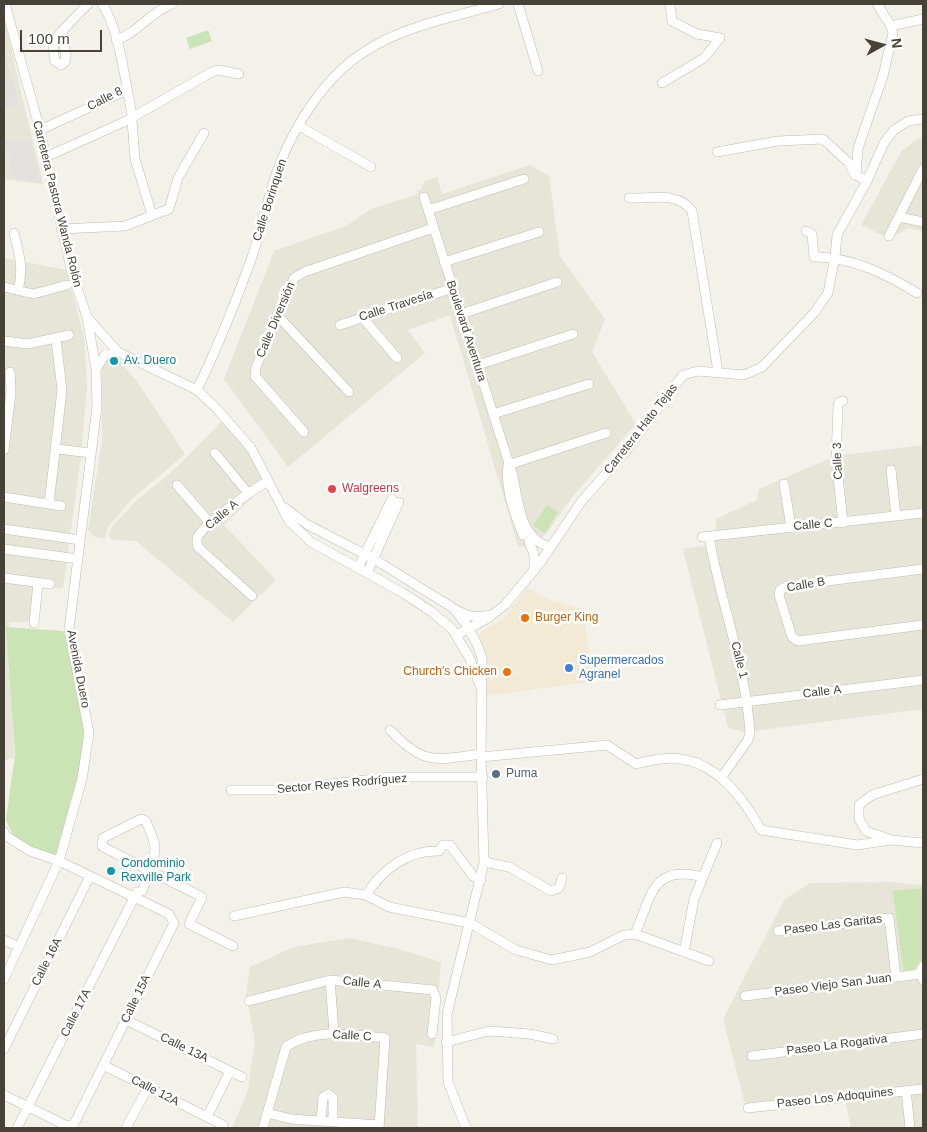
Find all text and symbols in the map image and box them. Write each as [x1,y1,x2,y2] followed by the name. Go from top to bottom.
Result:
[22,20,105,52] scale bar
[857,20,907,70] north arrow
[28,30,70,47] text: 100 m
[888,37,905,49] text: N
[85,84,125,114] street label: Calle 8
[29,119,85,289] street label: Carretera Pastora Wanda Rolón
[250,157,290,243] street label: Calle Borinquen
[443,279,489,383] street label: Boulevard Aventura
[254,280,298,360] street label: Calle Diversión
[357,287,435,325] street label: Calle Travesía
[124,354,176,368] place label: Av. Duero
[108,355,120,367] marker: Av. Duero
[601,381,681,477] street label: Carretera Hato Tejas
[830,442,846,480] street label: Calle 3
[342,482,399,496] place label: Walgreens
[326,483,338,495] marker: Walgreens
[203,497,241,533] street label: Calle A
[793,516,833,534] street label: Calle C
[786,575,826,595] street label: Calle B
[535,611,598,625] place label: Burger King
[519,612,531,624] marker: Burger King
[63,629,93,709] street label: Avenida Duero
[727,640,751,680] street label: Calle 1
[579,654,664,682] place label: Supermercados Agranel
[563,662,575,674] marker: Supermercados Agranel
[403,665,497,679] place label: Church's Chicken
[501,666,513,678] marker: Church's Chicken
[802,682,842,702] street label: Calle A
[506,767,537,781] place label: Puma
[490,768,502,780] marker: Puma
[276,771,408,797] street label: Sector Reyes Rodríguez
[121,857,191,885] place label: Condominio Rexville Park
[105,865,117,877] marker: Condominio Rexville Park
[783,912,883,938] street label: Paseo Las Garitas
[29,936,65,988] street label: Calle 16A
[774,971,892,999] street label: Paseo Viejo San Juan
[118,972,154,1026] street label: Calle 15A
[342,974,382,992] street label: Calle A
[58,987,94,1039] street label: Calle 17A
[332,1028,372,1044] street label: Calle C
[157,1030,211,1066] street label: Calle 13A
[786,1032,888,1058] street label: Paseo La Rogativa
[129,1073,181,1109] street label: Calle 12A
[776,1085,894,1111] street label: Paseo Los Adoquines

